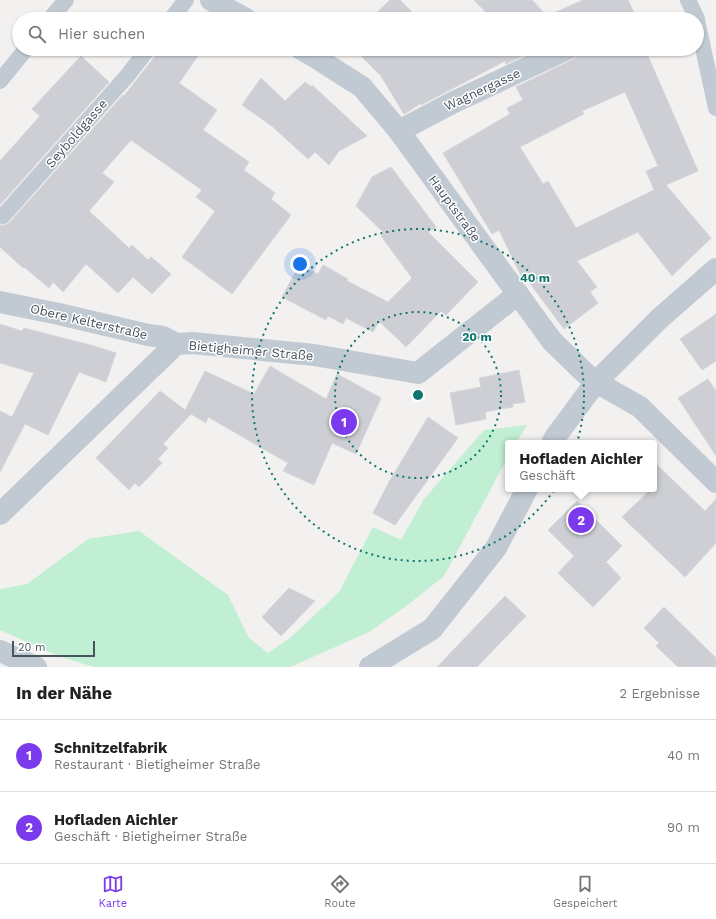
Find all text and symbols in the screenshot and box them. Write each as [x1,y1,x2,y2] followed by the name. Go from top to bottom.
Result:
[12,12,704,56] search box
[26,23,48,45] icon: search
[58,25,145,43] text: Hier suchen
[442,65,523,114] street label: Wagnergasse
[43,96,110,171] street label: Seyboldgasse
[425,172,484,245] street label: Hauptstraße
[290,254,310,274] your location
[520,271,550,285] text: 40 m
[29,301,149,342] street label: Obere Kelterstraße
[462,330,492,344] text: 20 m
[188,338,314,363] street label: Bietigheimer Straße
[411,388,425,402] centre of rings
[331,407,357,437] pin: 1
[505,440,657,492] popup
[519,450,643,468] text: Hofladen Aichler
[519,468,575,483] text: Geschäft
[568,505,594,535] pin: 2
[12,639,95,658] scale bar
[18,641,46,654] text: 20 m
[16,683,112,703] text: In der Nähe
[619,686,700,701] text: 2 Ergebnisse
[54,739,167,757] text: Schnitzelfabrik
[26,748,32,763] text: 1
[667,748,700,763] text: 40 m
[54,757,260,772] text: Restaurant · Bietigheimer Straße
[54,811,178,829] text: Hofladen Aichler
[25,820,33,835] text: 2
[667,820,700,835] text: 90 m
[54,829,247,844] text: Geschäft · Bietigheimer Straße
[99,873,127,910] tab: Karte
[324,873,356,910] tab: Route
[553,873,617,910] tab: Gespeichert

